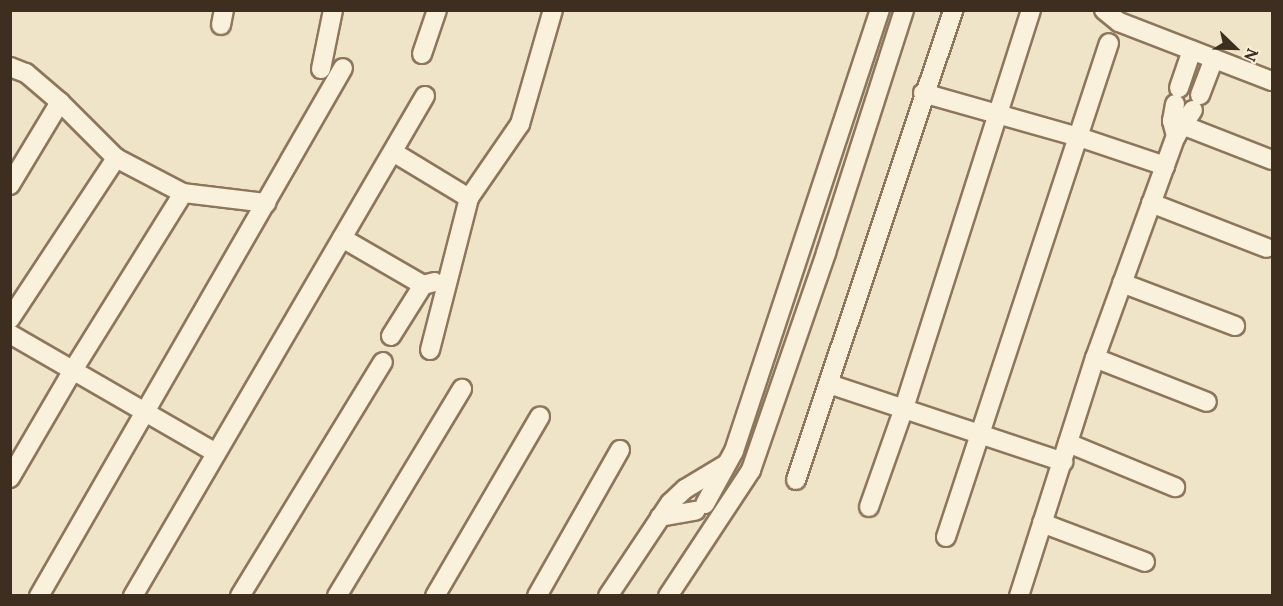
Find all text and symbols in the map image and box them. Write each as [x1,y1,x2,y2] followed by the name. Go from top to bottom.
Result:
[1205,18,1265,78] north arrow
[1240,45,1263,65] text: N

